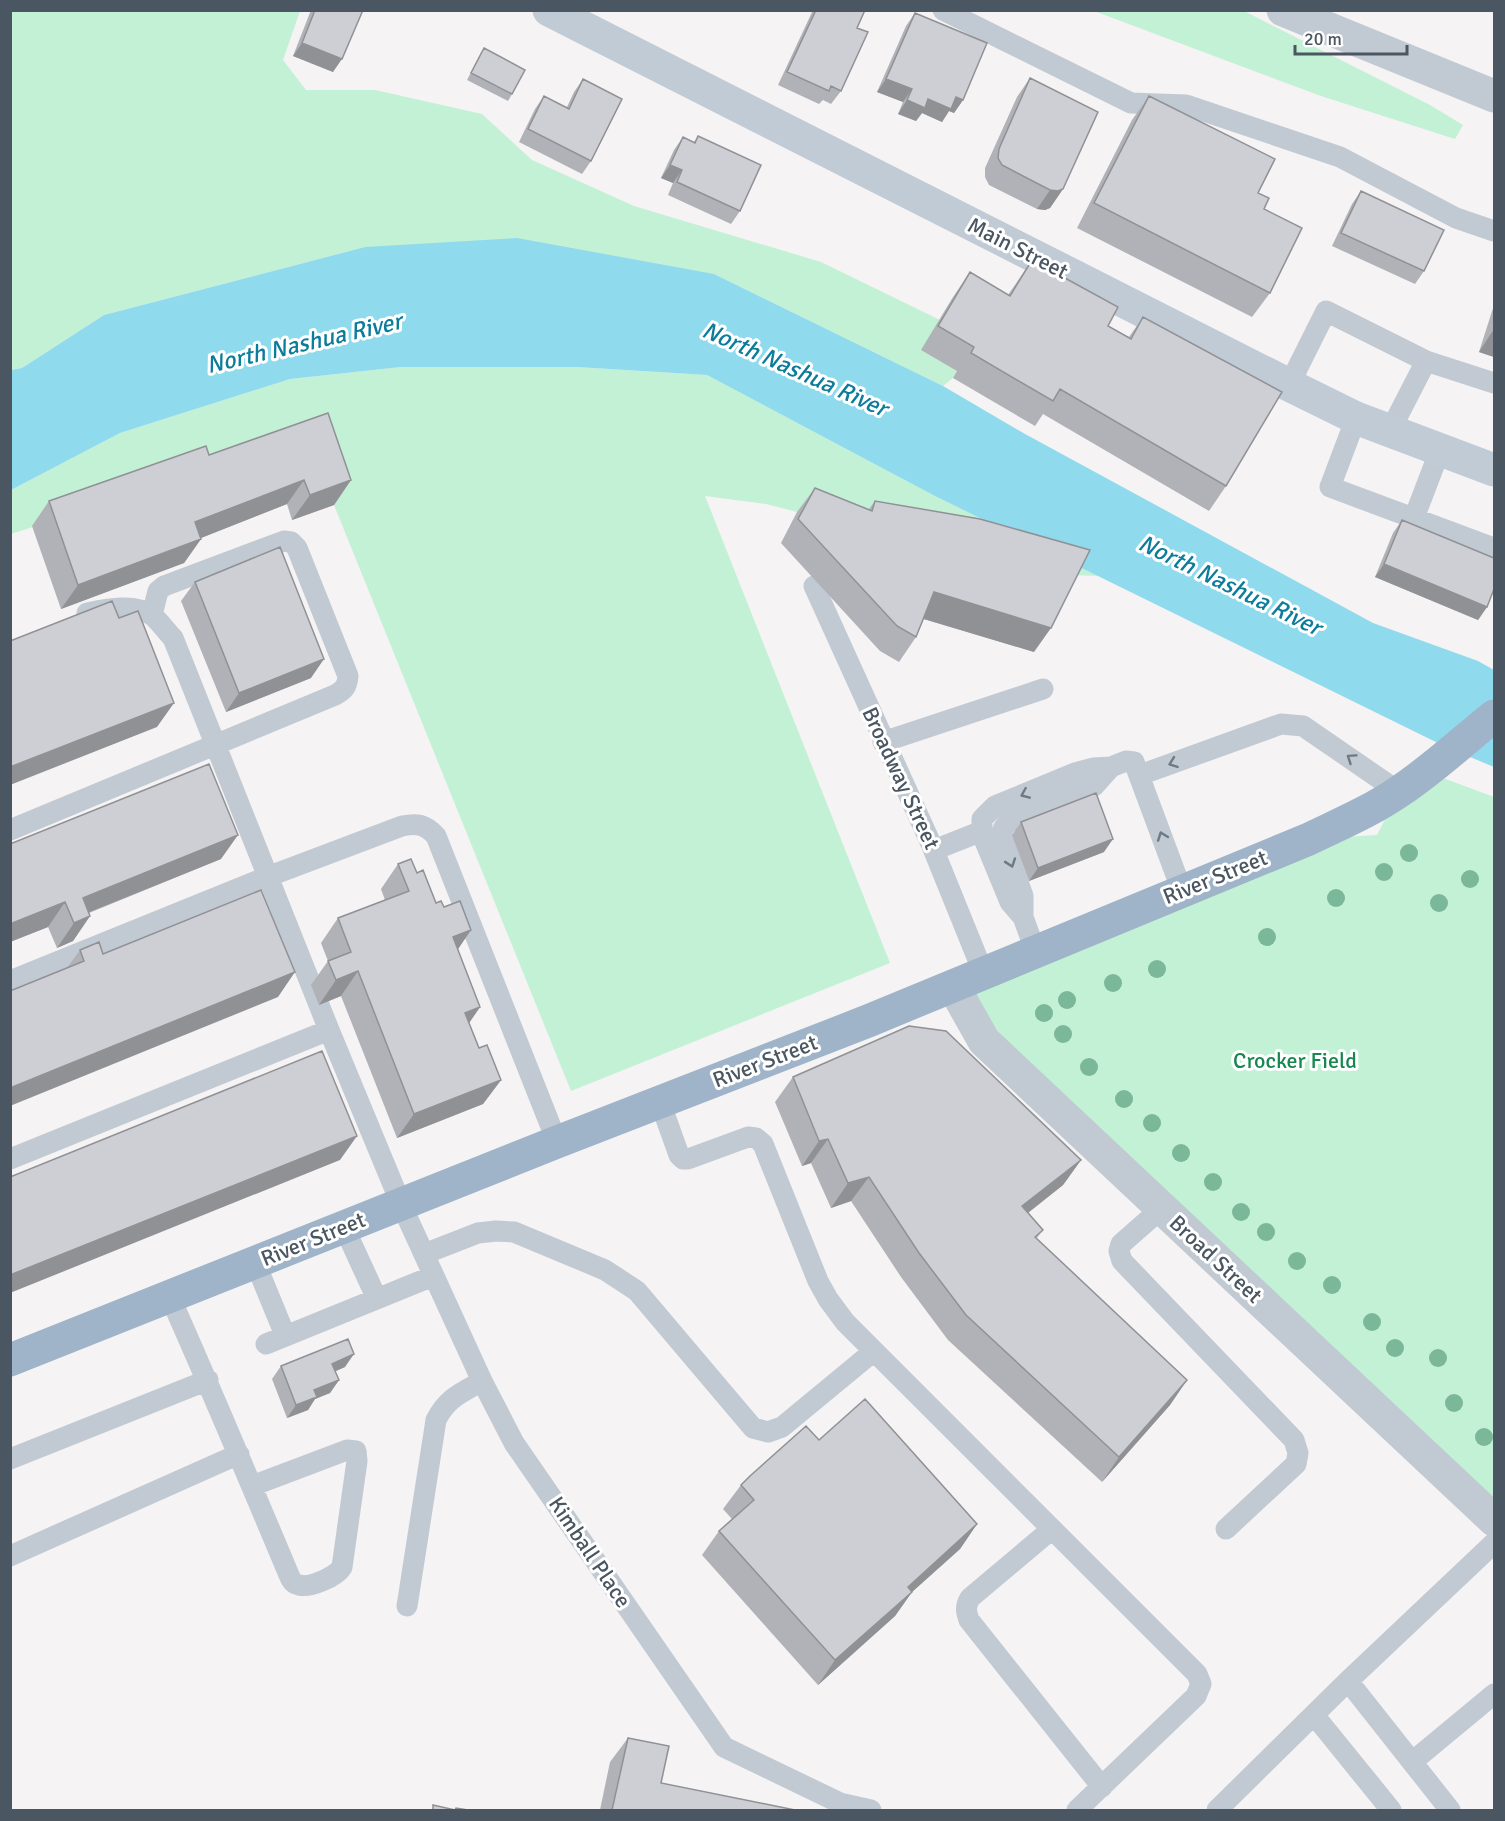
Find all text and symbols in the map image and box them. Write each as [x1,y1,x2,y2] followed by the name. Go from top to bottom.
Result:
[1295,18,1408,56] scale bar
[1304,28,1342,50] text: 20 m
[963,211,1073,285] street label: Main Street
[203,305,408,380] water label: North Nashua River
[698,315,895,425] water label: North Nashua River
[1134,528,1329,644] water label: North Nashua River
[856,703,946,854] street label: Broadway Street
[1347,754,1358,765] one-way arrow
[1168,756,1179,769] one-way arrow
[1020,787,1031,799] one-way arrow
[1157,831,1169,842] one-way arrow
[1159,844,1271,910] street label: River Street
[1004,857,1017,868] one-way arrow
[709,1029,821,1093] street label: River Street
[1233,1047,1357,1074] park label: Crocker Field
[257,1206,369,1272] street label: River Street
[1164,1209,1268,1309] street label: Broad Street
[543,1491,637,1613] street label: Kimball Place

